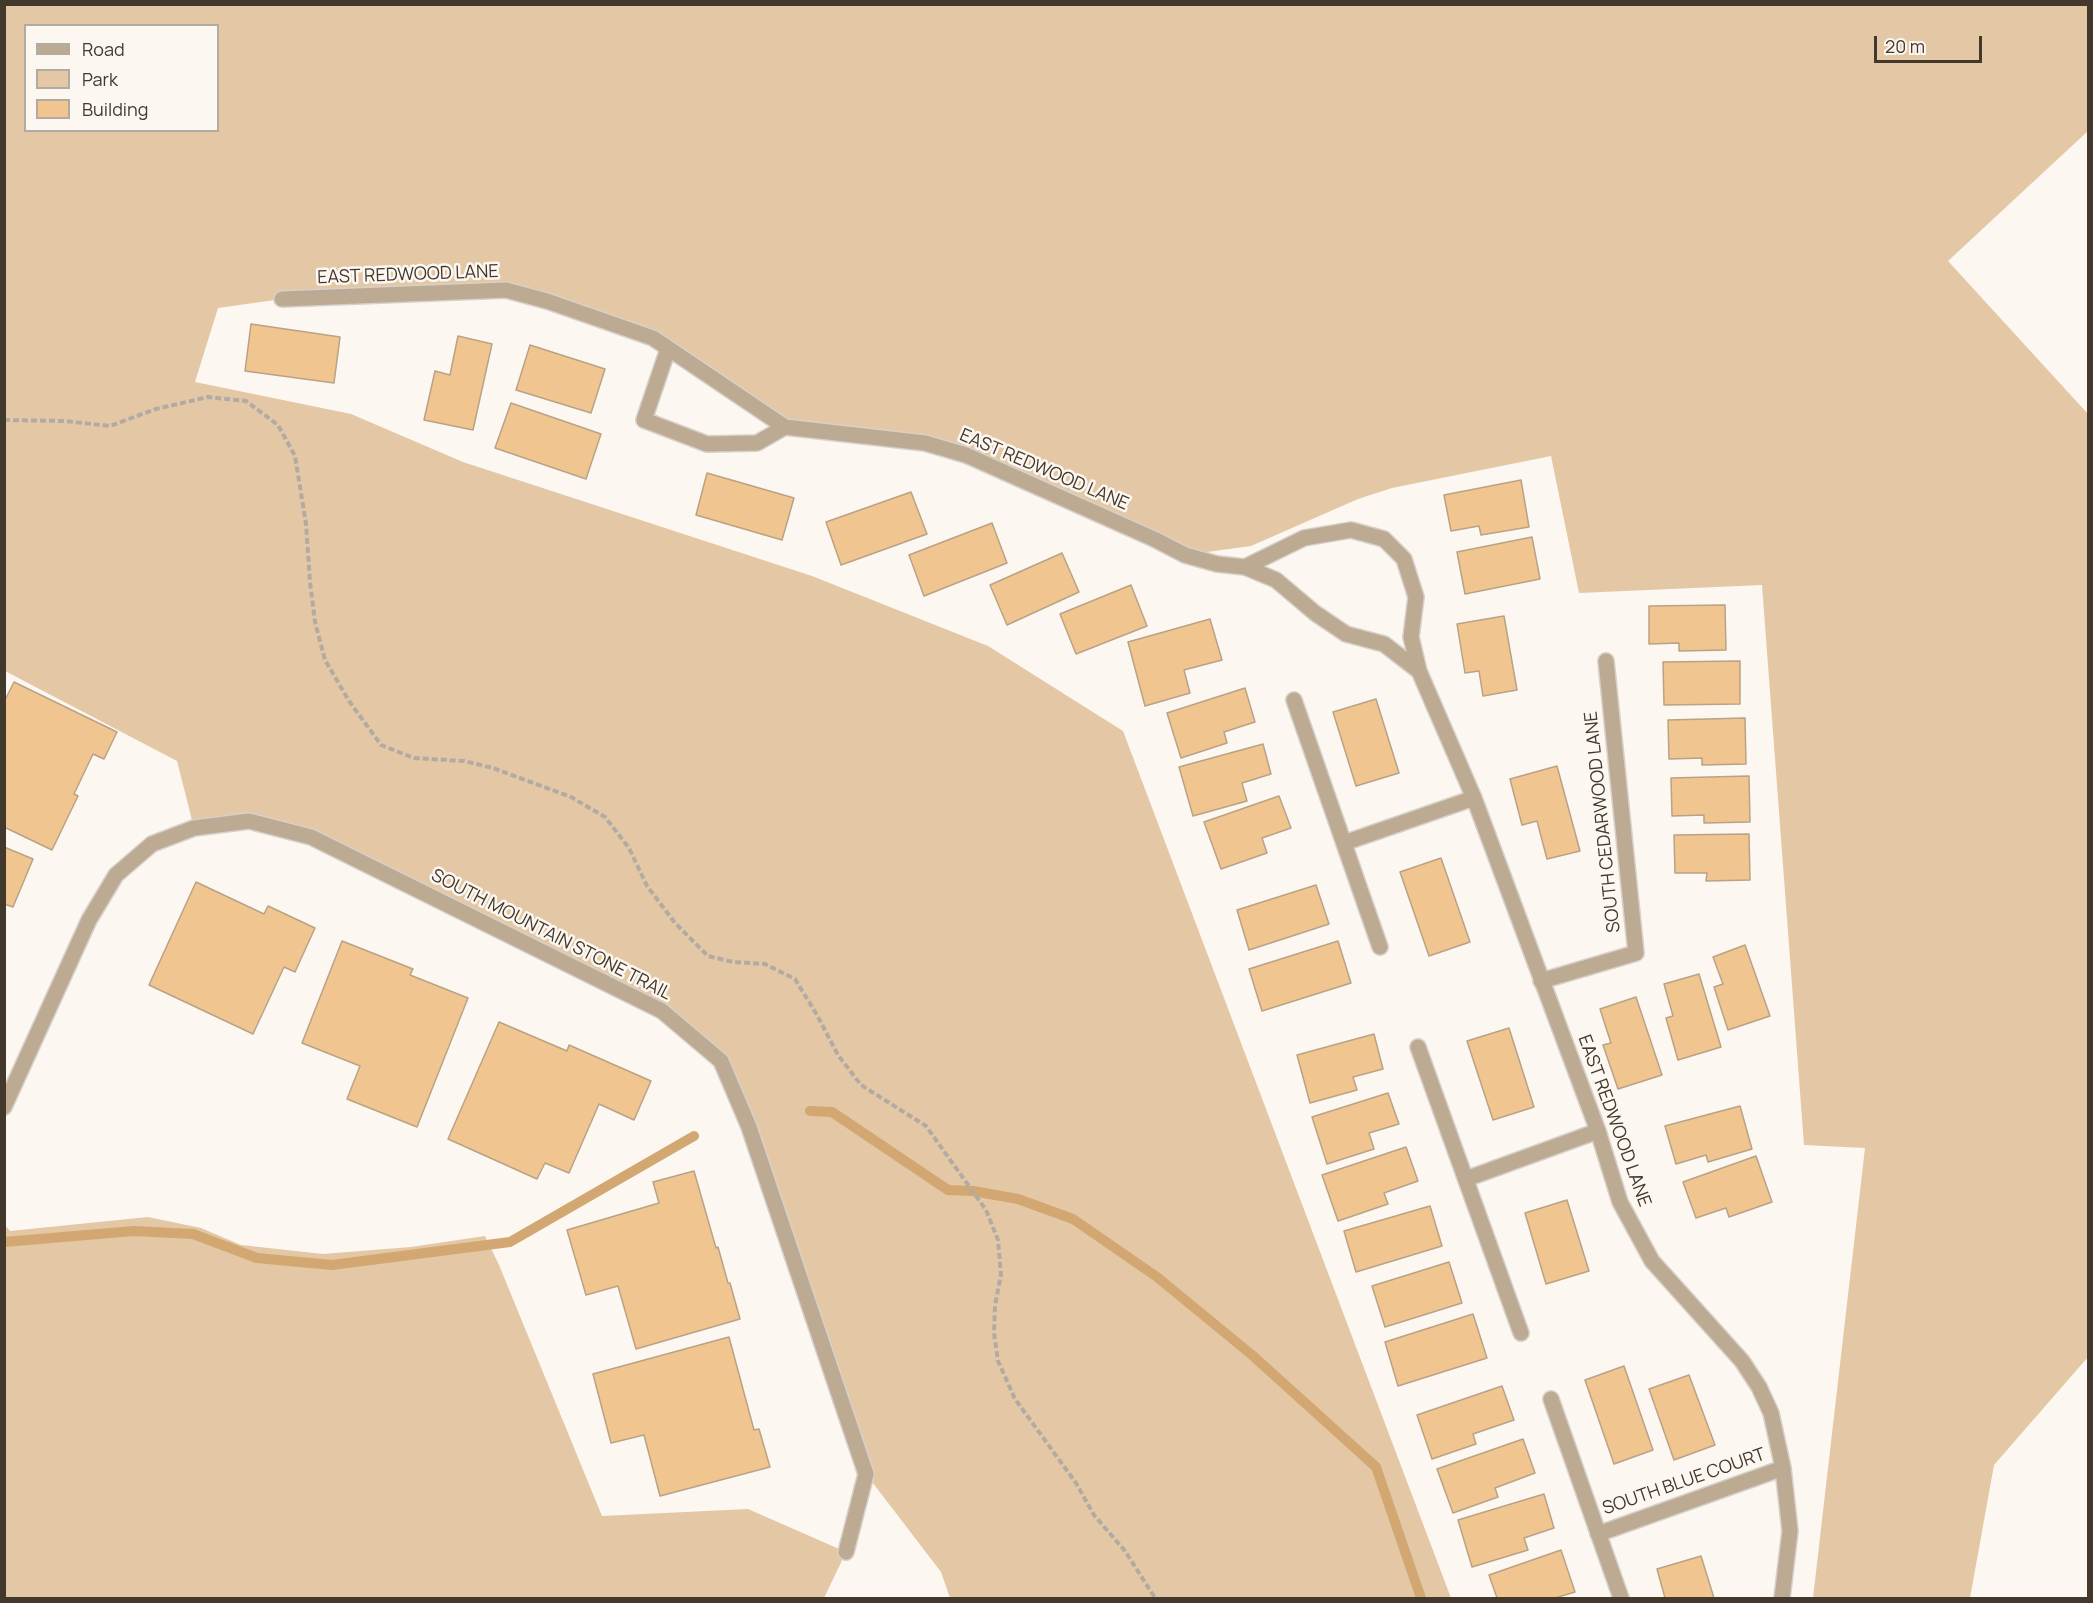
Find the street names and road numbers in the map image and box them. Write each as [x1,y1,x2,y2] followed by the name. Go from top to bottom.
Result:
[317,261,499,289] street label: EAST REDWOOD LANE
[956,425,1132,515] street label: EAST REDWOOD LANE
[1581,710,1625,934] street label: SOUTH CEDARWOOD LANE
[427,865,675,1005] street label: SOUTH MOUNTAIN STONE TRAIL
[1573,1032,1655,1210] street label: EAST REDWOOD LANE
[1600,1444,1768,1520] street label: SOUTH BLUE COURT

